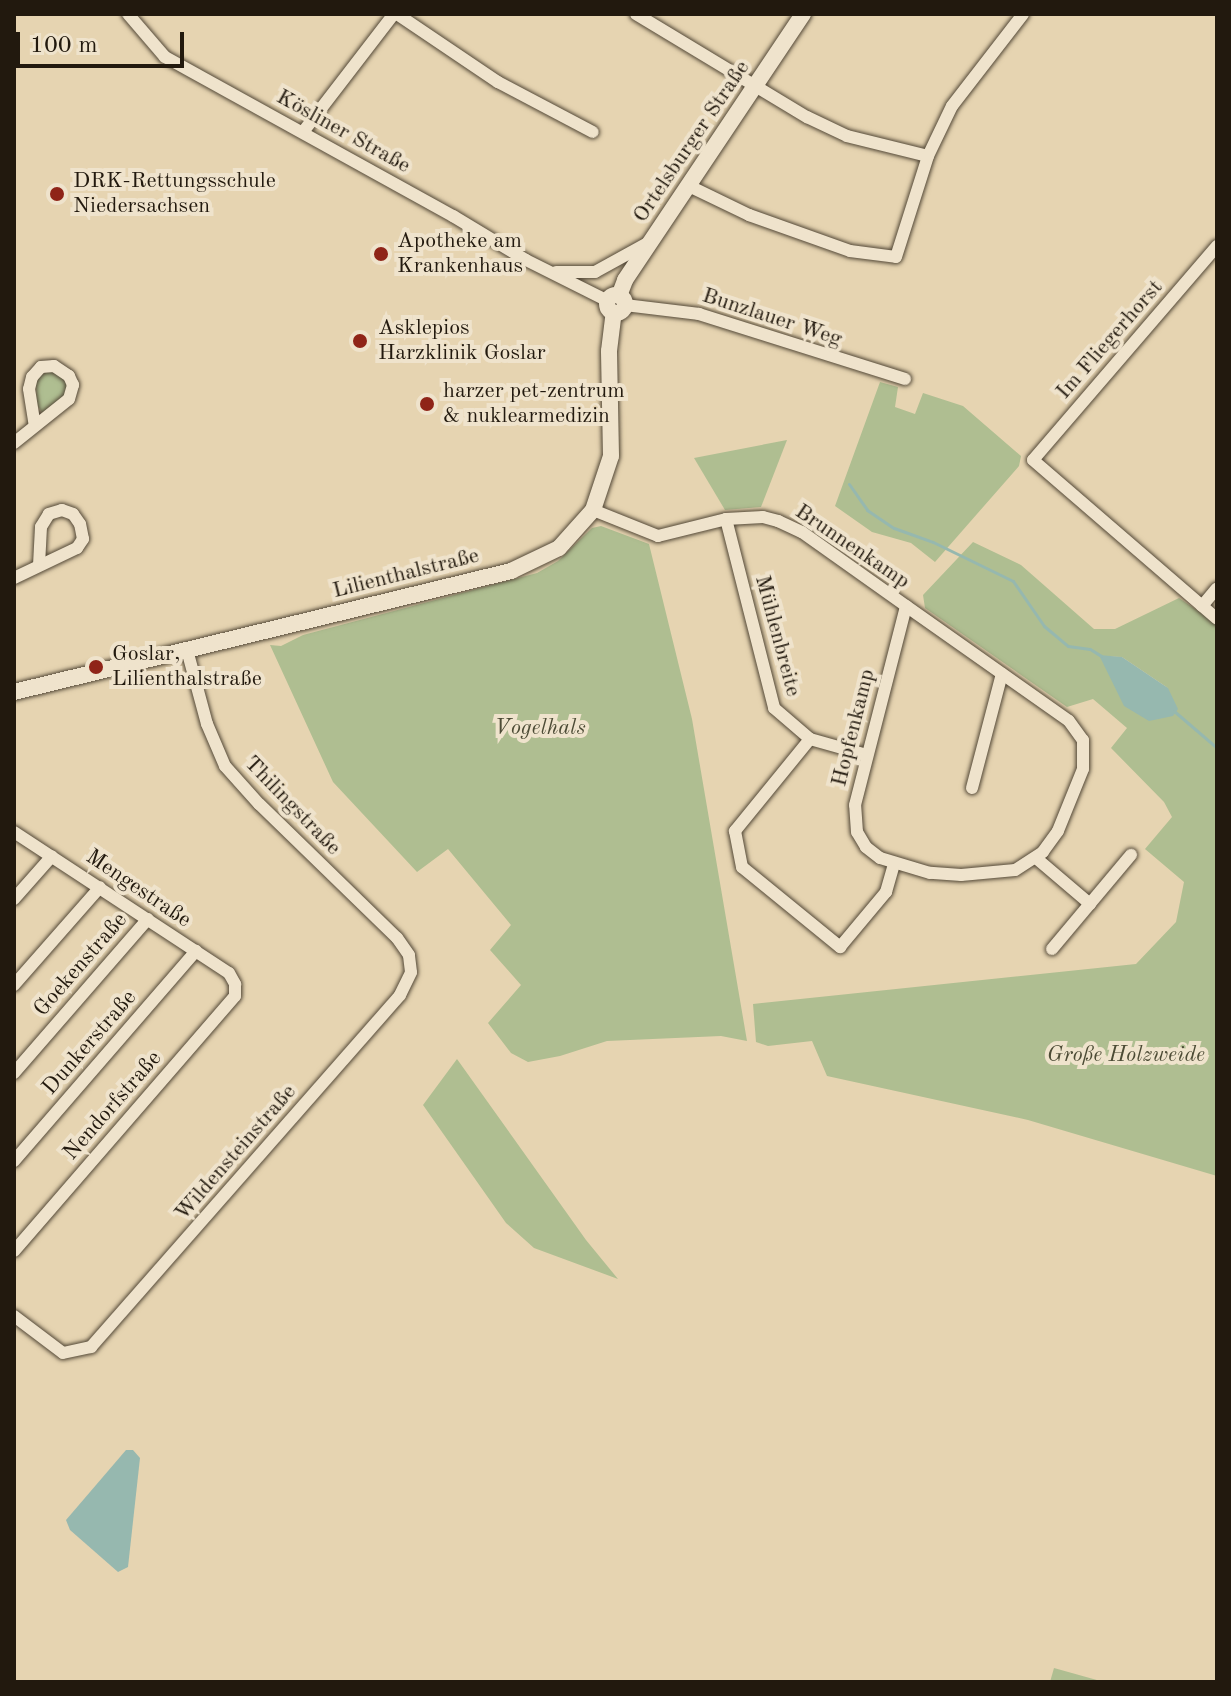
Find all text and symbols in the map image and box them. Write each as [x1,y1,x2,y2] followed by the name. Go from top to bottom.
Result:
[20,16,188,66] scale bar
[30,34,98,58] text: 100 m
[628,56,756,228] street label: Ortelsburger Straße
[271,84,415,180] street label: Kösliner Straße
[73,168,276,220] place label: DRK-Rettungsschule Niedersachsen
[48,185,66,203] marker: DRK-Rettungsschule Niedersachsen
[397,228,523,280] place label: Apotheke am Krankenhaus
[372,245,390,263] marker: Apotheke am Krankenhaus
[1051,275,1169,405] street label: Im Fliegerhorst
[699,283,845,353] street label: Bunzlauer Weg
[378,315,546,366] place label: Asklepios Harzklinik Goslar
[349,330,371,352] marker: Asklepios Harzklinik Goslar
[443,378,625,430] place label: harzer pet-zentrum & nuklearmedizin
[418,395,436,413] marker: harzer pet-zentrum & nuklearmedizin
[790,499,914,595] street label: Brunnenkamp
[330,543,482,605] street label: Lilienthalstraße
[748,573,806,699] street label: Mühlenbreite
[112,641,262,692] place label: Goslar, Lilienthalstraße
[87,658,105,676] marker: Goslar, Lilienthalstraße
[827,667,881,789] street label: Hopfenkamp
[494,716,586,742] park label: Vogelhals
[238,751,346,861] street label: Thilingstraße
[80,844,196,934] street label: Mengestraße
[29,908,133,1022] street label: Goekenstraße
[37,985,143,1101] street label: Dunkerstraße
[1047,1043,1205,1069] park label: Große Holzweide
[58,1046,168,1166] street label: Nendorfstraße
[170,1079,302,1227] street label: Wildensteinstraße

